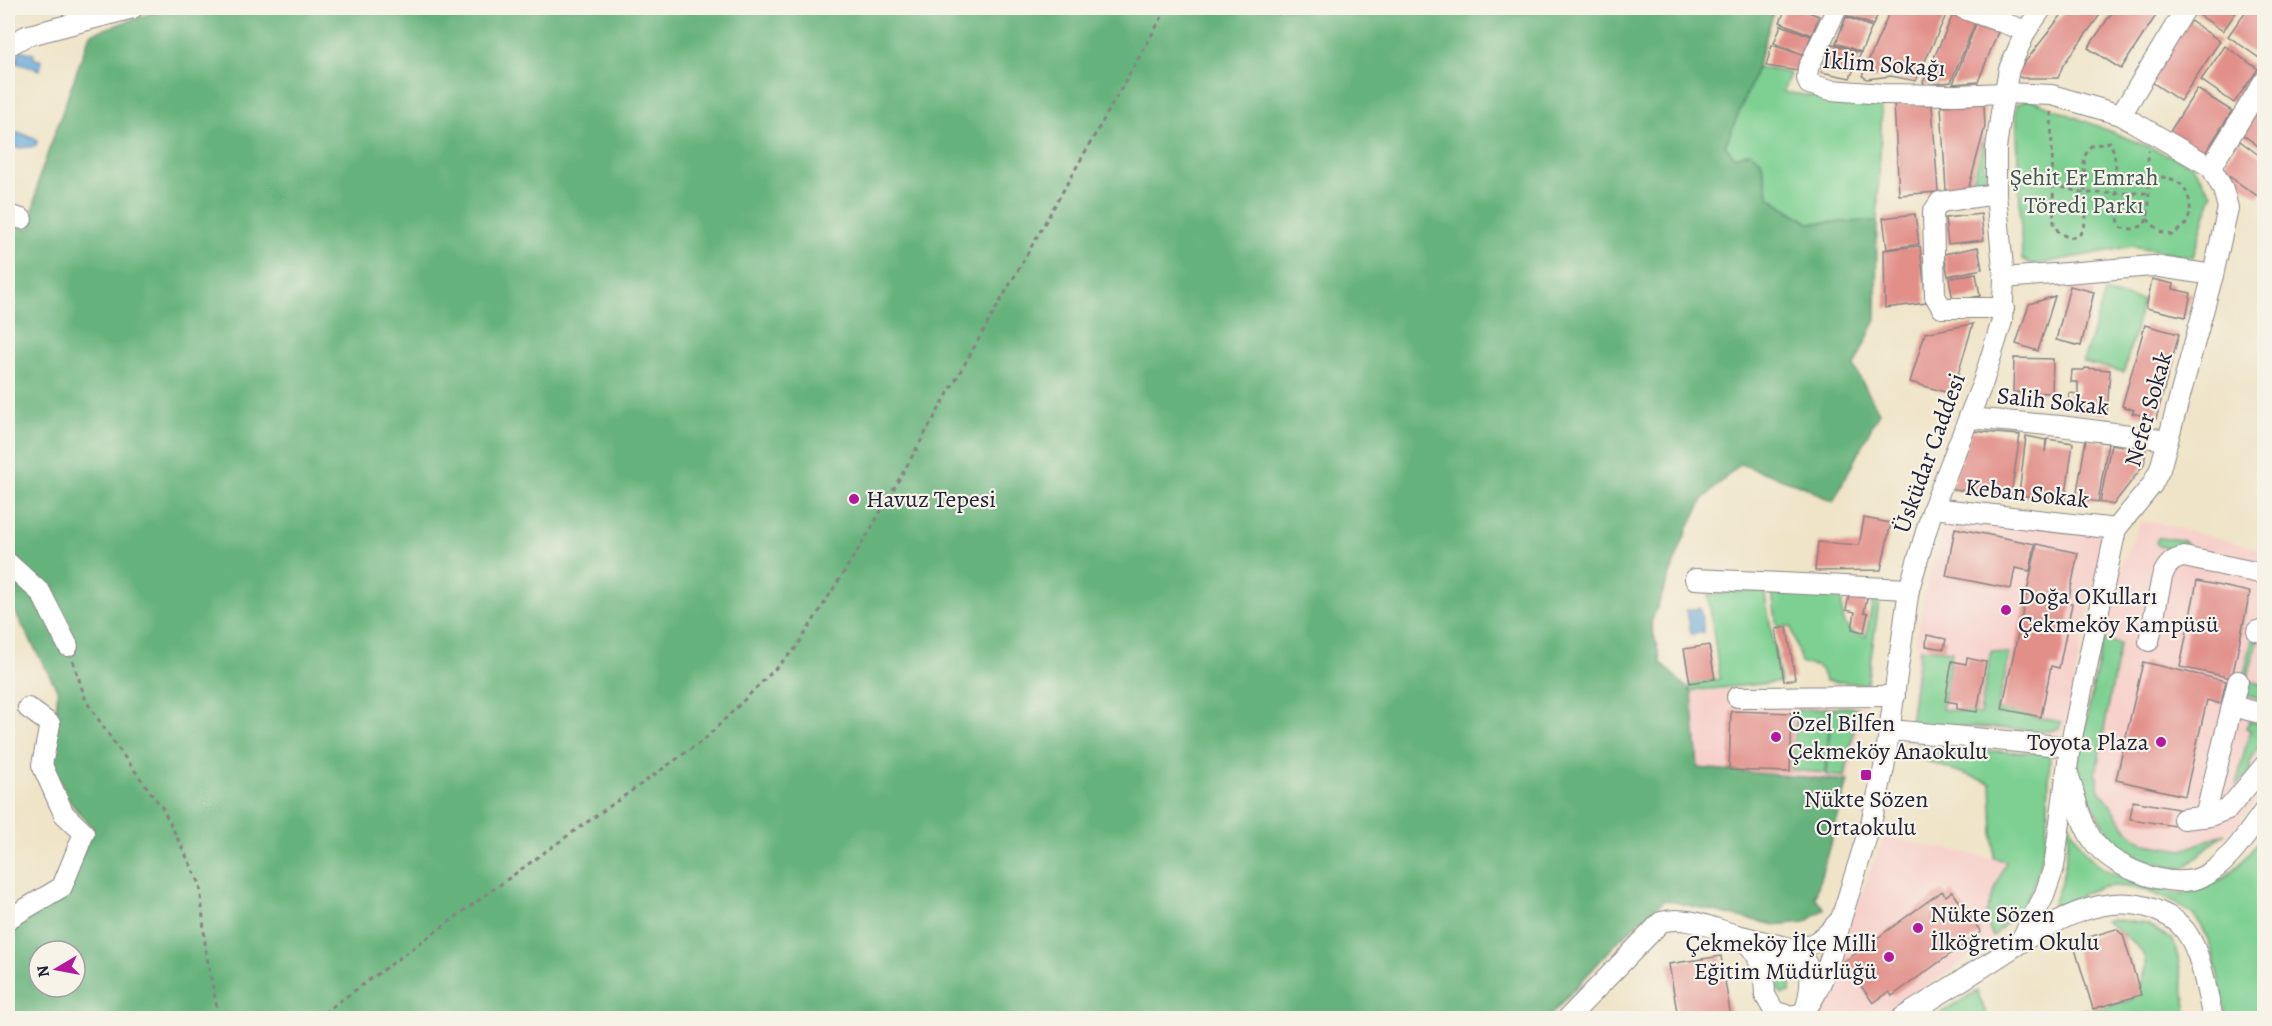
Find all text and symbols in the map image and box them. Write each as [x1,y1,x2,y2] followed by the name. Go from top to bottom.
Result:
[1821,44,1947,84] street label: İklim Sokağı
[2009,161,2159,221] park label: Şehit Er Emrah Töredi Parkı
[2116,348,2180,470] street label: Nefer Sokak
[1885,369,1973,537] street label: Üsküdar Caddesi
[1995,379,2111,423] street label: Salih Sokak
[1963,471,2091,515] street label: Keban Sokak
[866,483,996,515] place label: Havuz Tepesi
[847,492,861,506] marker: Havuz Tepesi
[2018,580,2219,640] place label: Doğa OKulları Çekmeköy Kampüsü
[1999,603,2013,617] marker: Doğa OKulları Çekmeköy Kampüsü
[1788,707,1988,767] place label: Özel Bilfen Çekmeköy Anaokulu
[2027,726,2150,758] place label: Toyota Plaza
[1769,730,1783,744] marker: Özel Bilfen Çekmeköy Anaokulu
[2154,735,2168,749] marker: Toyota Plaza
[1859,768,1873,782] marker: Nükte Sözen Ortaokulu
[1804,783,1928,843] place label: Nükte Sözen Ortaokulu
[1930,898,2099,958] place label: Nükte Sözen İlköğretim Okulu
[1911,921,1925,935] marker: Nükte Sözen İlköğretim Okulu
[1685,927,1877,987] place label: Çekmeköy İlçe Milli Eğitim Müdürlüğü
[27,939,87,999] north arrow
[1882,950,1896,964] marker: Çekmeköy İlçe Milli Eğitim Müdürlüğü
[31,963,55,979] text: N

